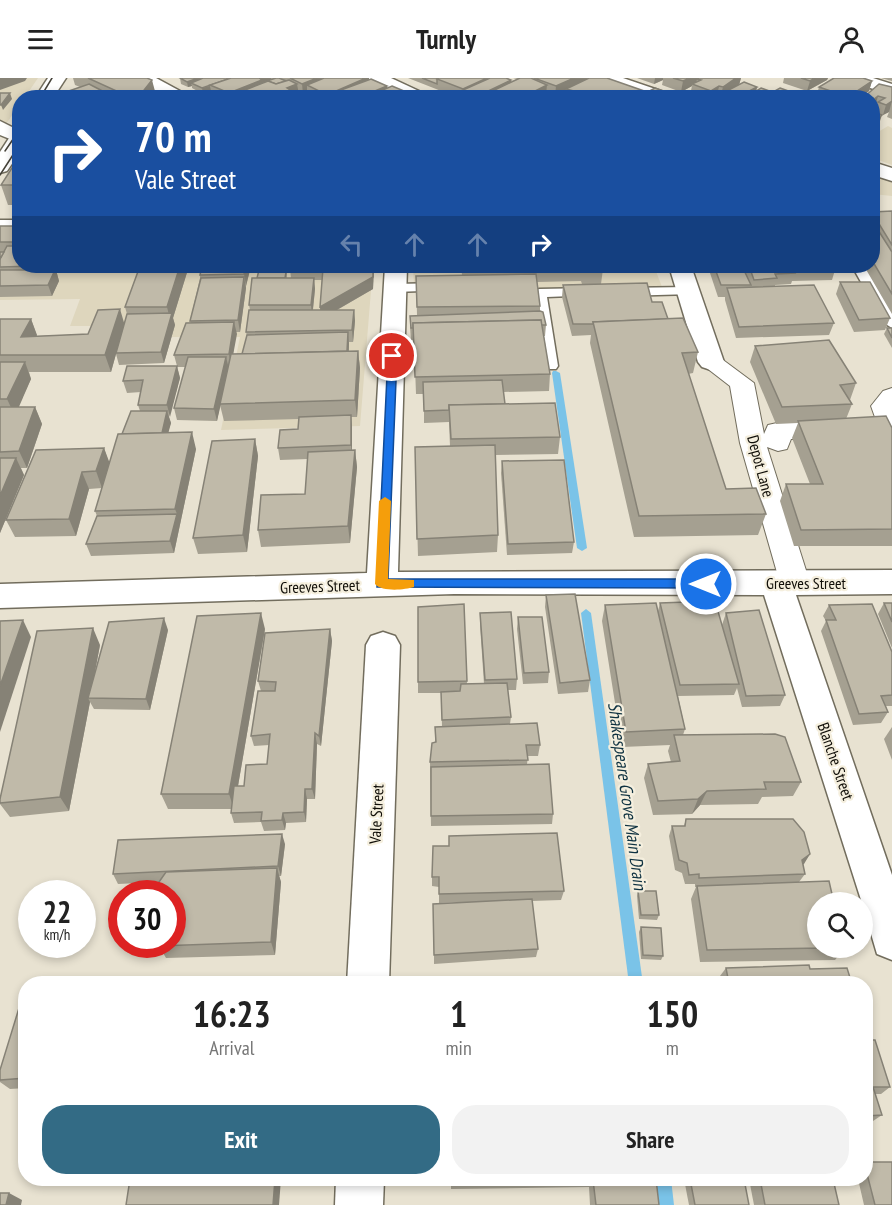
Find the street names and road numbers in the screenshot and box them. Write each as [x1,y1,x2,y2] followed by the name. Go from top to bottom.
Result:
[743,433,779,499] street label: Depot Lane
[766,573,847,593] street label: Greeves Street
[280,575,361,597] street label: Greeves Street
[813,720,859,803] street label: Blanche Street
[364,783,388,845] street label: Vale Street

